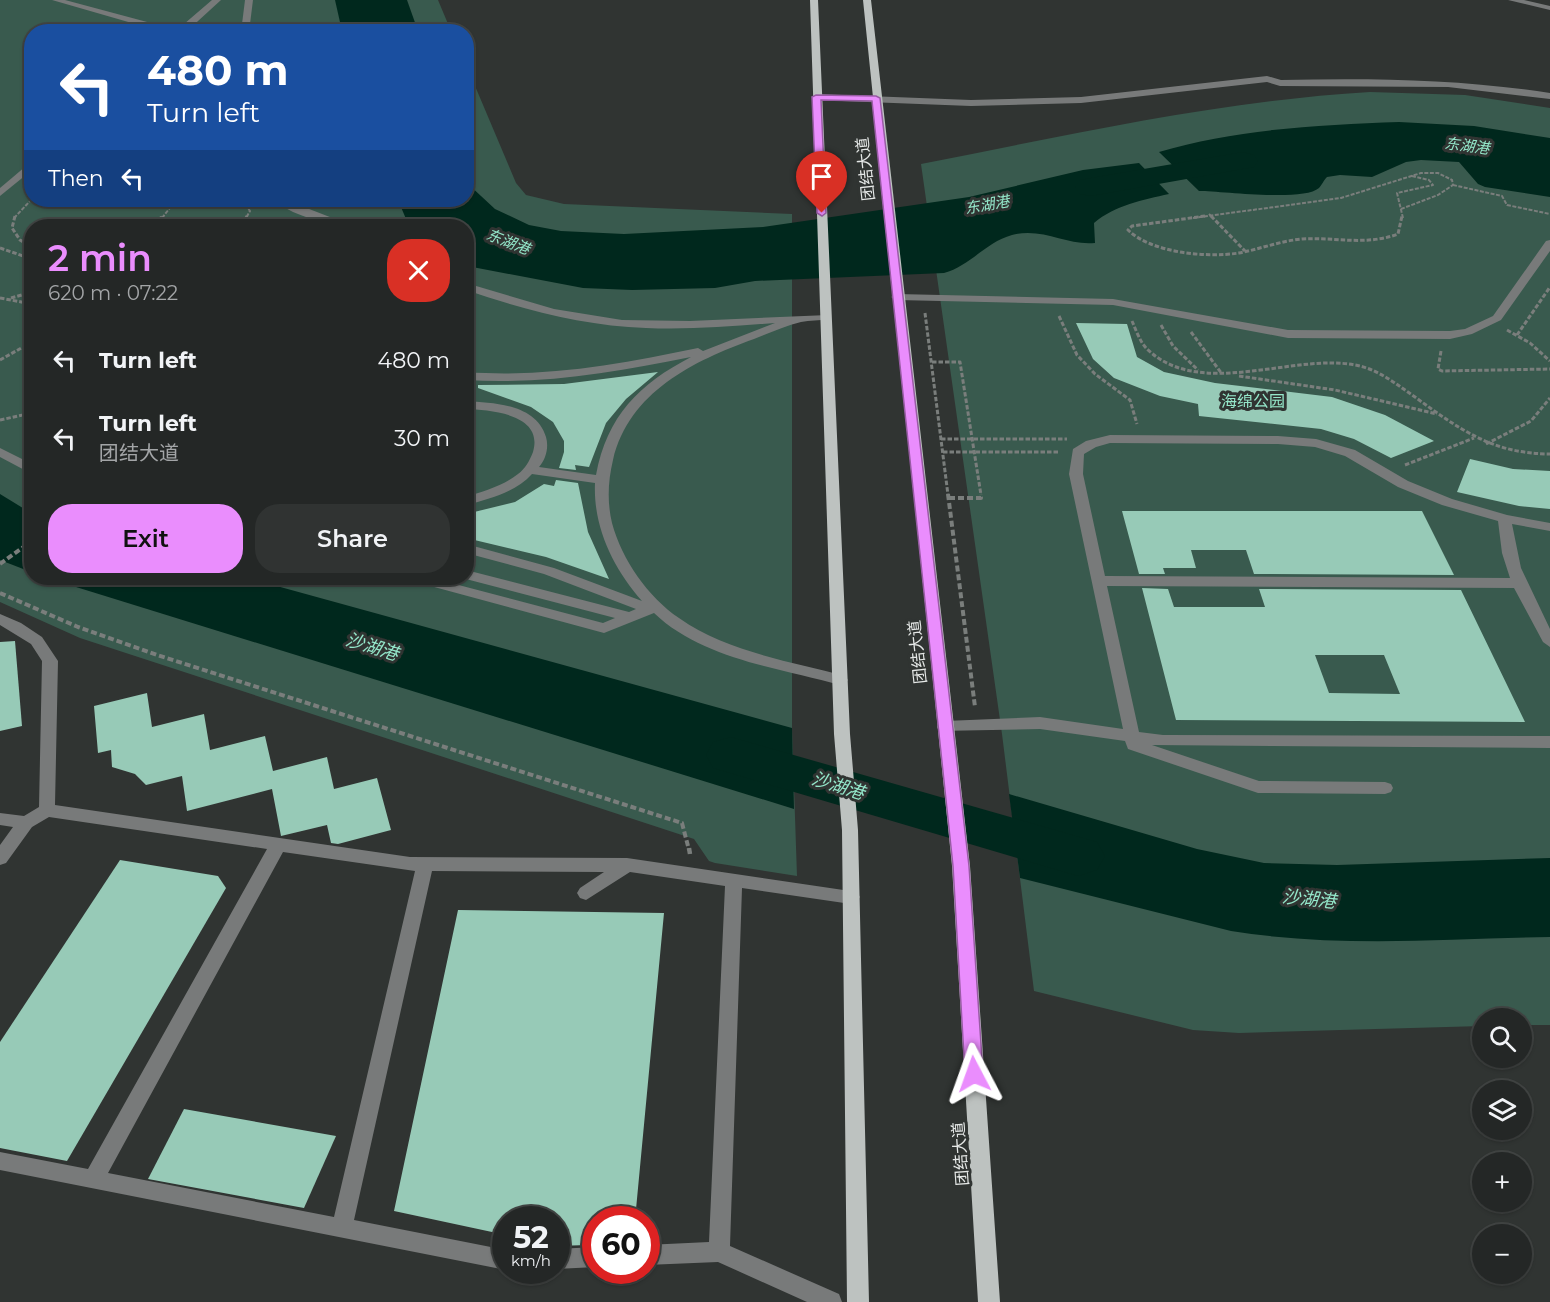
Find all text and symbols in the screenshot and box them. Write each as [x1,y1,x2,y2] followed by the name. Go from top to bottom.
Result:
[147,44,289,96] text: 480 m
[48,48,126,126] icon: left
[147,96,260,129] text: Turn left
[1444,133,1493,158] water label: 东湖港
[853,136,878,202] street label: 团结大道
[796,151,847,213] pin
[805,160,838,193] icon: arrive
[116,162,149,195] icon: left
[48,165,104,192] text: Then
[963,191,1013,218] water label: 东湖港
[484,225,534,259] water label: 东湖港
[48,236,152,280] text: 2 min
[387,239,450,302] button: close
[48,281,178,305] text: 620 m · 07:22
[48,344,81,377] icon: left
[99,347,197,374] text: Turn left
[378,347,450,374] text: 480 m
[1221,392,1285,411] park label: 海绵公园
[99,410,197,437] text: Turn left
[48,422,81,455] icon: left
[394,425,450,452] text: 30 m
[99,441,179,465] text: 团结大道
[48,504,243,573] button: Exit
[255,504,450,573] button: Share
[905,619,930,685] street label: 团结大道
[343,629,404,666] water label: 沙湖港
[809,768,870,805] water label: 沙湖港
[1281,885,1340,913] water label: 沙湖港
[1472,1008,1532,1284] map controls
[1472,1008,1532,1068] button: search
[942,1042,1006,1106] position arrow
[1472,1080,1532,1140] button: layers
[949,1121,972,1187] street label: 团结大道
[1472,1152,1532,1212] button: +
[582,1206,660,1284] speed limit sign: 60
[513,1219,549,1256] text: 52
[1472,1224,1532,1284] button: −
[511,1251,551,1270] text: km/h

